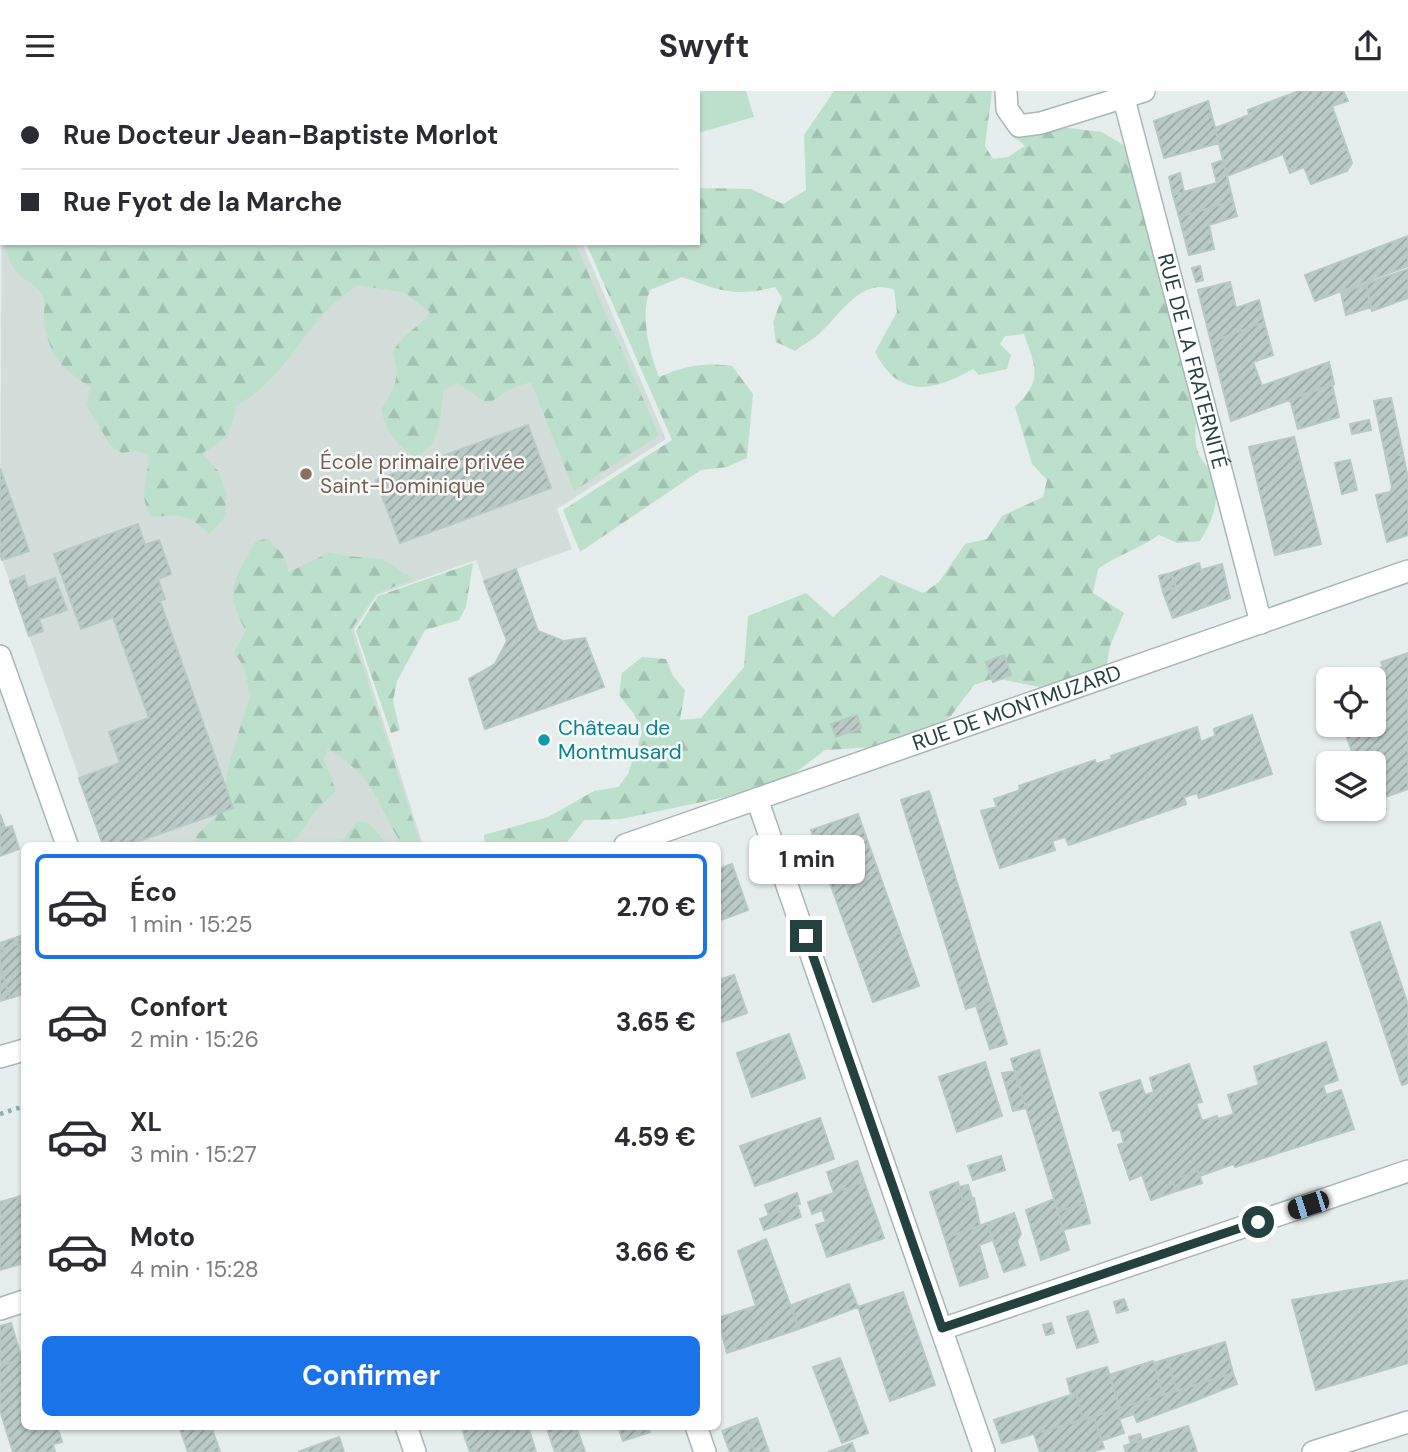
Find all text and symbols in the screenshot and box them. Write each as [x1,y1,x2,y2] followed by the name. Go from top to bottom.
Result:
[659,25,749,67] text: Swyft
[21,27,59,65] icon: menu
[1349,27,1387,65] icon: share
[63,118,498,152] text: Rue Docteur Jean-Baptiste Morlot
[63,185,342,219] text: Rue Fyot de la Marche
[1151,250,1234,472] street label: RUE DE LA FRATERNITÉ
[320,448,525,500] place label: École primaire privée Saint-Dominique
[298,466,314,482] marker: École primaire privée Saint-Dominique
[908,658,1125,757] street label: RUE DE MONTMUZARD
[1316,667,1386,821] map controls
[1316,667,1386,737] button: locate
[558,714,682,766] place label: Château de Montmusard
[536,732,552,748] marker: Château de Montmusard
[1316,751,1386,821] button: layers
[748,835,864,883] callout: 1 min
[779,844,835,874] text: 1 min
[46,875,109,938] icon: car
[130,875,177,909] text: Éco
[616,890,696,924] text: 2.70 €
[130,909,252,939] text: 1 min · 15:25
[790,920,822,952] route end
[46,990,109,1053] icon: car
[130,990,228,1024] text: Confort
[616,1005,696,1039] text: 3.65 €
[130,1024,259,1054] text: 2 min · 15:26
[46,1105,109,1168] icon: car
[130,1105,162,1139] text: XL
[614,1120,696,1154] text: 4.59 €
[130,1139,257,1169] text: 3 min · 15:27
[1285,1189,1332,1221] car
[1242,1206,1274,1238] route start
[46,1220,109,1283] icon: car
[130,1220,195,1254] text: Moto
[615,1235,696,1269] text: 3.66 €
[130,1254,259,1284] text: 4 min · 15:28
[42,1336,700,1416] button: Confirmer

